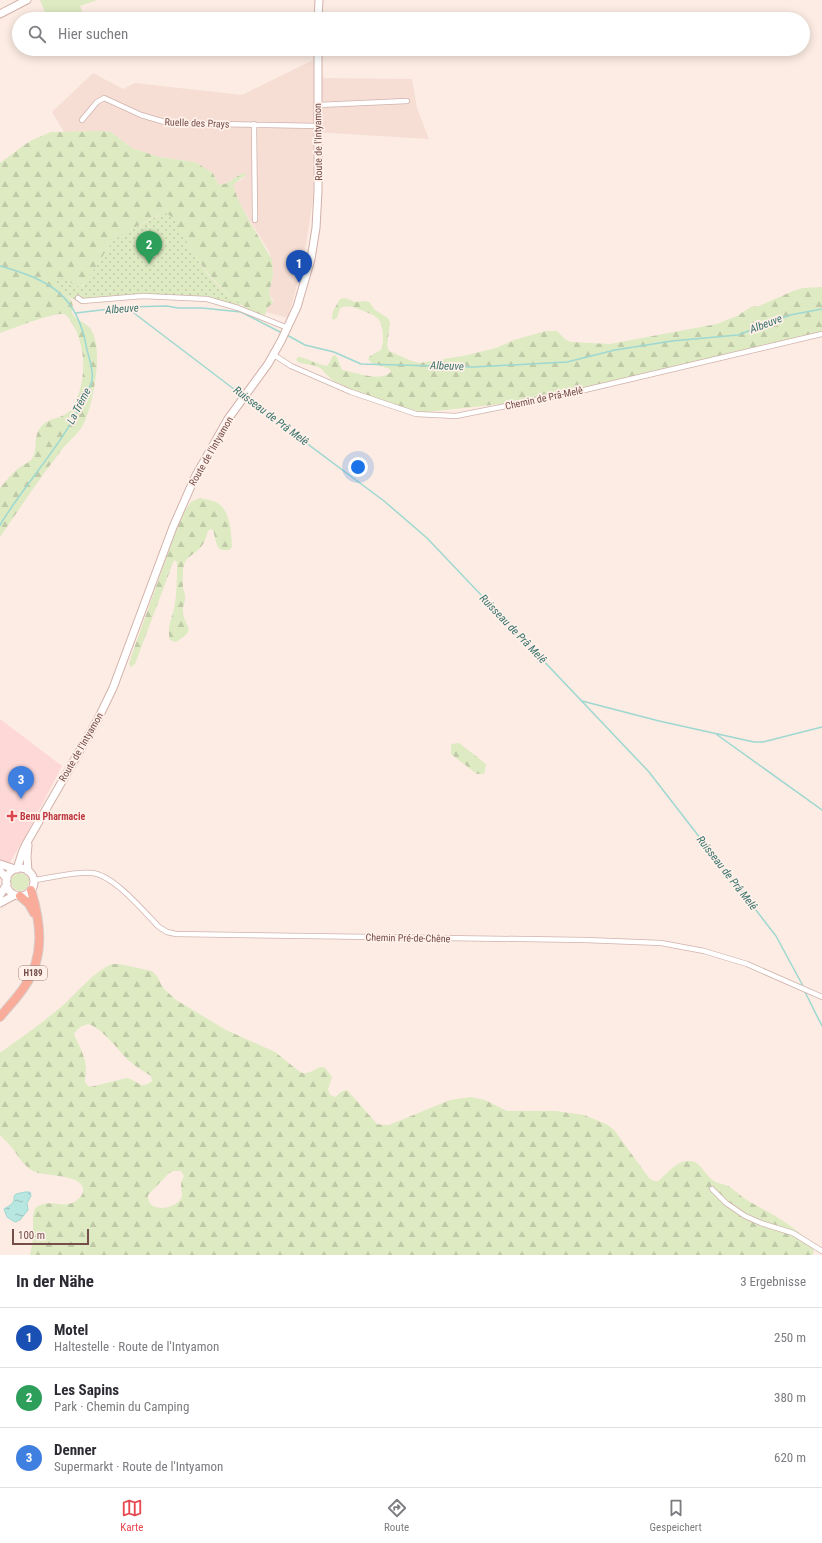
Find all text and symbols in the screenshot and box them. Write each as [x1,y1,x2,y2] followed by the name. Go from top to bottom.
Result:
[12,12,810,56] search box
[26,23,48,45] icon: search
[58,25,128,43] text: Hier suchen
[312,103,324,181] street label: Route de l'Intyamon
[164,116,230,130] street label: Ruelle des Prays
[136,231,162,264] pin: 2
[286,250,312,283] pin: 1
[104,301,139,317] water label: Albeuve
[747,312,784,336] water label: Albeuve
[429,359,464,373] water label: Albeuve
[231,384,311,448] water label: Ruisseau de Prâ Melê
[504,384,584,412] street label: Chemin de Prâ-Melê
[64,386,94,426] water label: La Trême
[187,414,235,487] street label: Route de l'Intyamon
[348,457,368,477] your location
[477,592,549,666] water label: Ruisseau de Prâ Melê
[57,710,105,783] street label: Route de l'Intyamon
[8,766,34,799] pin: 3
[7,811,17,821] marker: Benu Pharmacie
[20,811,85,822] place label: Benu Pharmacie
[694,833,760,913] water label: Ruisseau de Prâ Melê
[366,932,451,944] street label: Chemin Pré-de-Chêne
[19,966,47,980] road number: H189
[12,1227,89,1246] scale bar
[18,1229,45,1242] text: 100 m
[16,1271,94,1291] text: In der Nähe
[740,1274,806,1289] text: 3 Ergebnisse
[54,1321,88,1339] text: Motel
[26,1330,32,1345] text: 1
[774,1330,806,1345] text: 250 m
[54,1339,219,1354] text: Haltestelle · Route de l'Intyamon
[54,1381,119,1399] text: Les Sapins
[26,1390,32,1405] text: 2
[774,1390,806,1405] text: 380 m
[54,1399,189,1414] text: Park · Chemin du Camping
[54,1441,97,1459] text: Denner
[26,1450,32,1465] text: 3
[774,1450,806,1465] text: 620 m
[54,1459,223,1474] text: Supermarkt · Route de l'Intyamon
[120,1497,144,1534] tab: Karte
[384,1497,409,1534] tab: Route
[650,1497,702,1534] tab: Gespeichert

